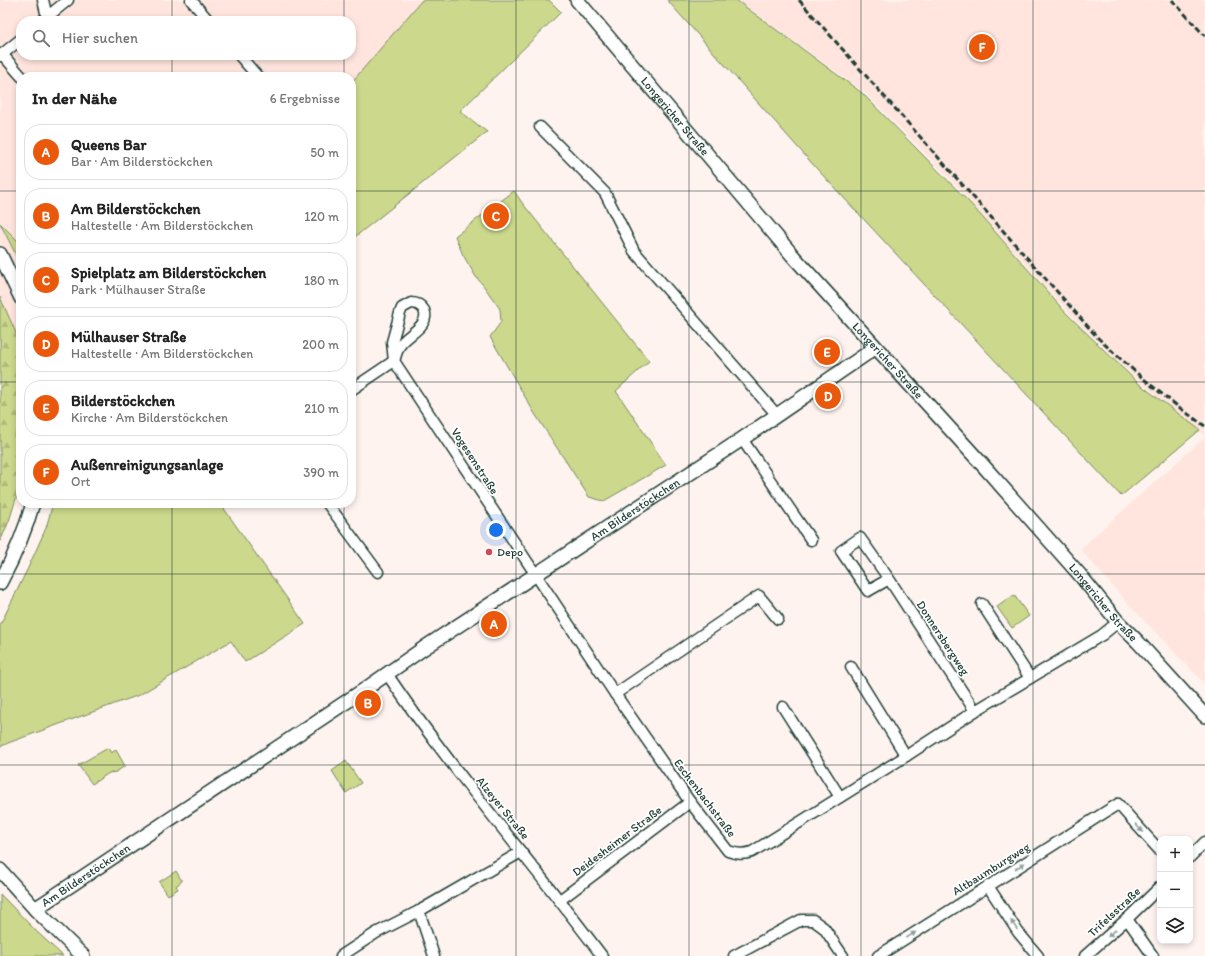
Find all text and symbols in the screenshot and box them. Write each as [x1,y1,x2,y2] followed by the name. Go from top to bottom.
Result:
[16,16,356,60] search box
[30,27,52,49] icon: search
[62,29,138,47] text: Hier suchen
[969,32,995,62] pin: F
[638,74,712,158] street label: Longericher Straße
[32,88,117,108] text: In der Nähe
[270,91,340,106] text: 6 Ergebnisse
[71,136,147,154] text: Queens Bar
[42,145,50,160] text: A
[310,145,339,160] text: 50 m
[71,154,213,169] text: Bar · Am Bilderstöckchen
[71,200,201,218] text: Am Bilderstöckchen
[483,201,509,231] pin: C
[42,209,50,224] text: B
[304,209,339,224] text: 120 m
[71,218,253,233] text: Haltestelle · Am Bilderstöckchen
[71,264,266,282] text: Spielplatz am Bilderstöckchen
[42,273,50,288] text: C
[304,273,339,288] text: 180 m
[71,282,206,297] text: Park · Mülhauser Straße
[850,319,926,402] street label: Longericher Straße
[71,328,186,346] text: Mülhauser Straße
[42,337,50,352] text: D
[302,337,339,352] text: 200 m
[814,337,840,367] pin: E
[71,346,253,361] text: Haltestelle · Am Bilderstöckchen
[815,381,841,411] pin: D
[71,392,175,410] text: Bilderstöckchen
[42,401,50,416] text: E
[304,401,339,416] text: 210 m
[71,410,228,425] text: Kirche · Am Bilderstöckchen
[448,425,502,497] street label: Vogesenstraße
[71,456,223,474] text: Außenreinigungsanlage
[43,465,49,480] text: F
[303,465,339,480] text: 390 m
[71,474,90,489] text: Ort
[588,475,683,544] street label: Am Bilderstöckchen
[486,520,506,540] your location
[497,545,523,559] place label: Depo
[484,547,494,557] marker: Depo
[1066,560,1141,645] street label: Longericher Straße
[914,598,973,679] street label: Donnersbergweg
[481,609,507,639] pin: A
[355,688,381,718] pin: B
[671,756,739,840] street label: Eschenbachstraße
[474,774,533,842] street label: Alzeyer Straße
[570,803,665,879] street label: Deidesheimer Straße
[1134,823,1144,833] one-way arrow
[1157,836,1193,944] map controls
[1157,836,1193,872] button: +
[950,839,1033,898] street label: Altbaumburgweg
[39,840,133,910] street label: Am Bilderstöckchen
[1015,862,1026,869] one-way arrow
[1157,872,1193,908] button: −
[1085,884,1143,940] street label: Trifelsstraße
[1157,908,1193,944] button: layers
[1010,920,1018,930] one-way arrow
[1107,928,1116,937] one-way arrow
[905,931,916,939] one-way arrow

